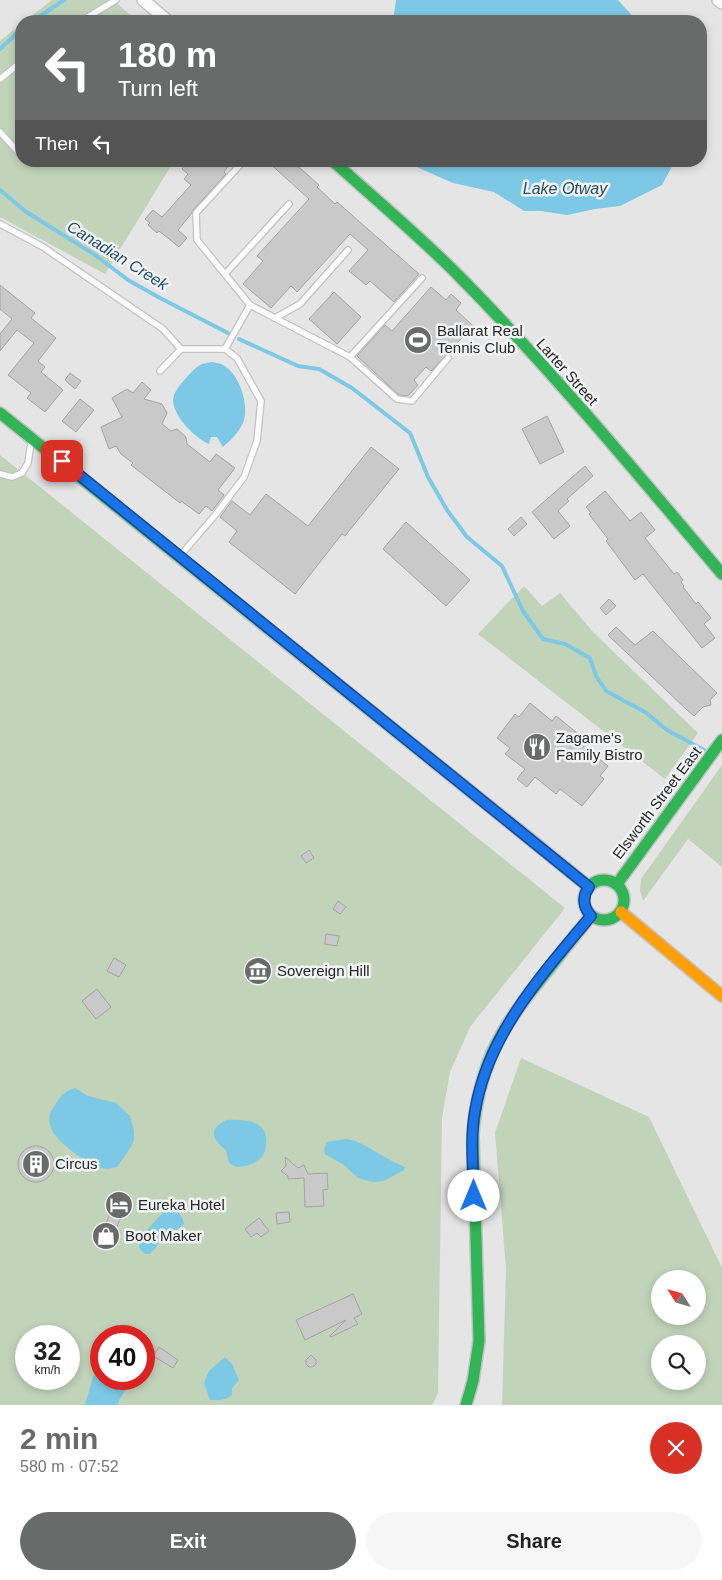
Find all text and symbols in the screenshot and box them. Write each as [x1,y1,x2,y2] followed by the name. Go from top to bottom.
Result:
[35,35,100,100] icon: left
[118,35,217,74] text: 180 m
[118,76,198,101] text: Turn left
[88,130,116,158] icon: left
[35,133,78,154] text: Then
[523,180,608,197] water label: Lake Otway
[64,218,172,294] water label: Canadian Creek
[437,322,523,356] place label: Ballarat Real Tennis Club
[403,325,433,355] sports icon: Ballarat Real Tennis Club
[533,335,602,409] street label: Larter Street
[41,440,83,482] pin
[48,447,76,475] icon: arrive
[556,729,643,763] place label: Zagame's Family Bistro
[522,732,552,762] restaurant icon: Zagame's Family Bistro
[609,743,705,862] street label: Elsworth Street East
[243,956,273,986] museum icon: Sovereign Hill
[277,962,370,979] place label: Sovereign Hill
[21,1149,51,1179] building icon: Circus
[55,1155,98,1172] place label: Circus
[447,1169,499,1221] position arrow
[104,1190,134,1220] hotel icon: Eureka Hotel
[138,1196,225,1213] place label: Eureka Hotel
[91,1221,121,1251] shop icon: Boot Maker
[125,1227,202,1244] place label: Boot Maker
[651,1270,706,1325] north arrow
[651,1270,706,1390] map controls
[90,1325,155,1390] speed limit sign: 40
[651,1335,706,1390] button: search
[34,1337,61,1365] text: 32
[34,1363,61,1377] text: km/h
[20,1422,98,1455] text: 2 min
[650,1422,702,1474] button: close
[20,1458,119,1475] text: 580 m · 07:52
[20,1512,356,1570] button: Exit
[366,1512,702,1570] button: Share

